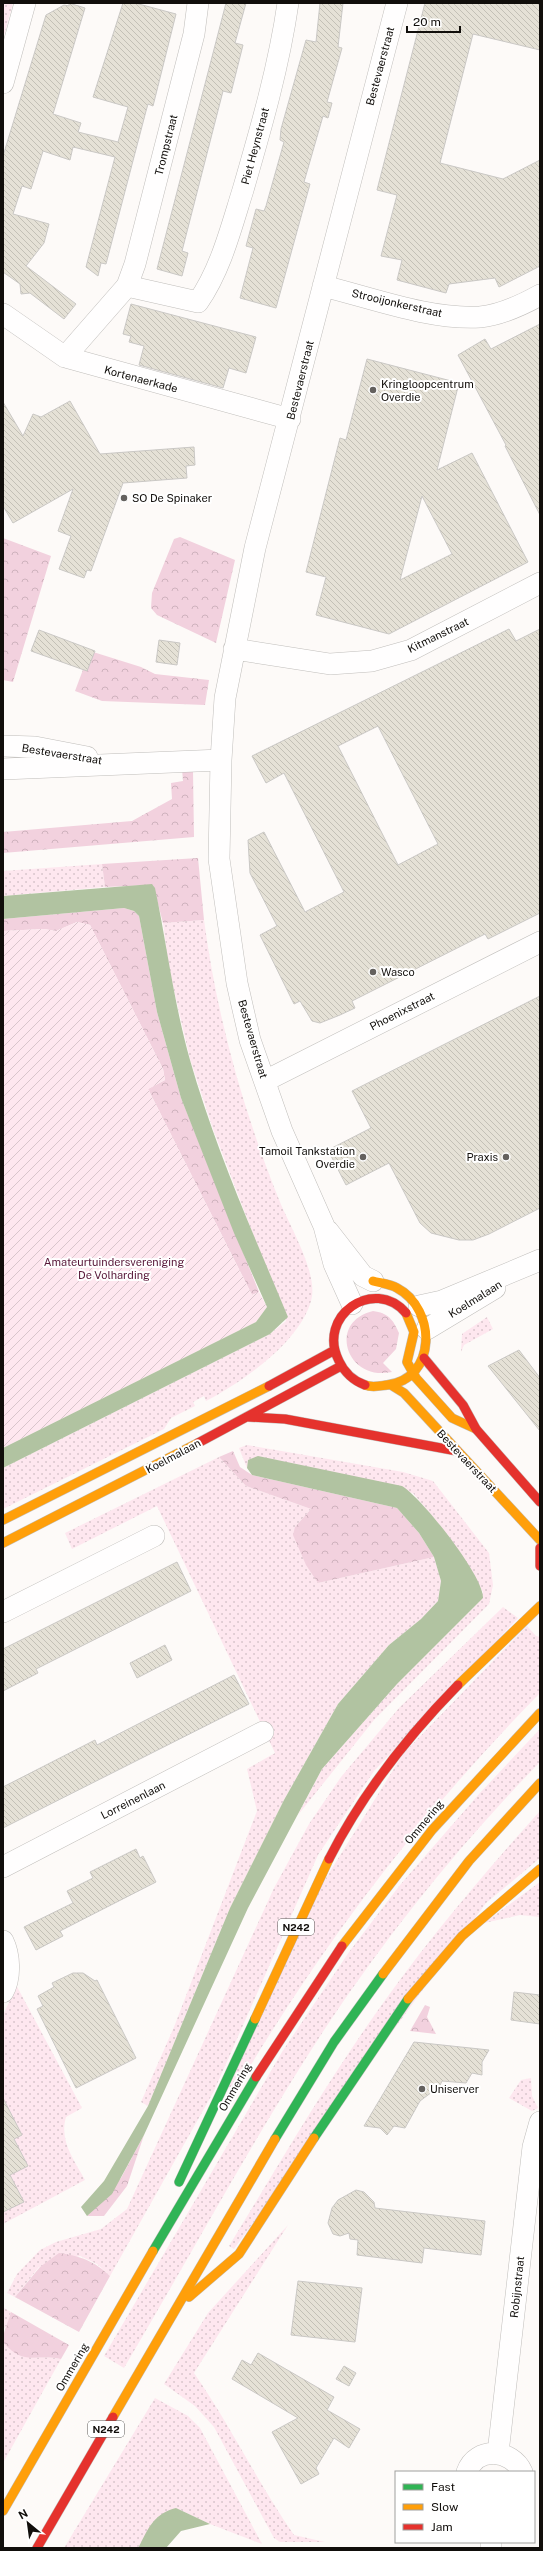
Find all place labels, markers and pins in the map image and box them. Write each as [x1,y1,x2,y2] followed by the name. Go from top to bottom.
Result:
[381,378,474,403] place label: Kringloopcentrum Overdie
[368,385,378,395] marker: Kringloopcentrum Overdie
[132,492,212,504] place label: SO De Spinaker
[119,493,129,503] marker: SO De Spinaker
[381,966,415,978] place label: Wasco
[368,967,378,977] marker: Wasco
[259,1145,355,1170] place label: Tamoil Tankstation Overdie
[466,1151,498,1163] place label: Praxis
[358,1152,368,1162] marker: Tamoil Tankstation Overdie
[501,1152,511,1162] marker: Praxis
[430,2083,479,2095] place label: Uniserver
[417,2084,427,2094] marker: Uniserver

